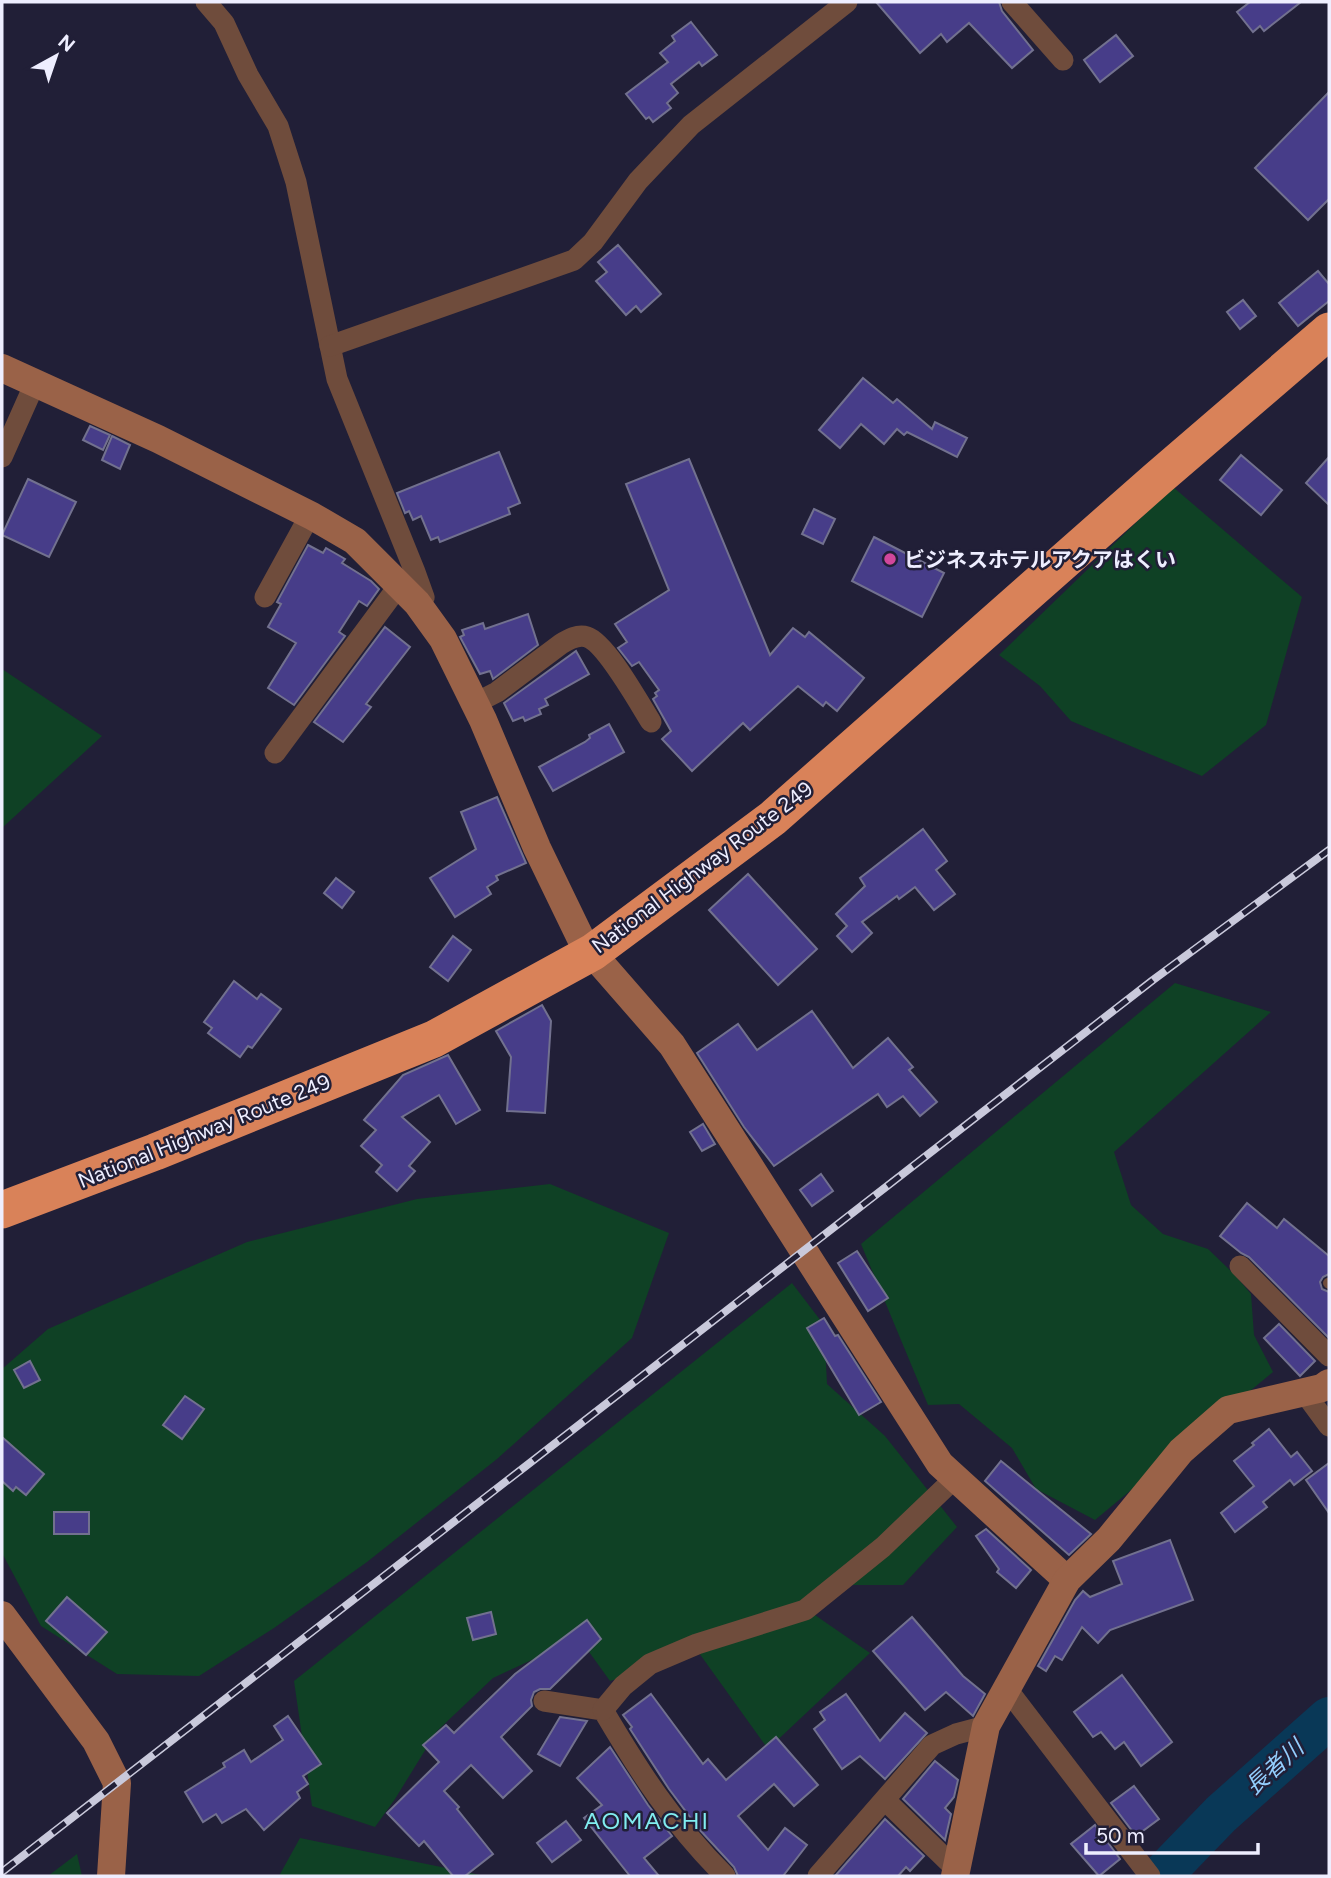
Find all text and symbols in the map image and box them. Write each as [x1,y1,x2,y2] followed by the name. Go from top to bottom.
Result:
[21,21,91,91] north arrow
[54,30,80,57] text: N
[904,547,1176,572] place label: ビジネスホテルアクアはくい
[882,551,898,567] marker: ビジネスホテルアクアはくい
[587,776,817,958] street label: National Highway Route 249
[74,1069,334,1193] street label: National Highway Route 249
[1239,1732,1311,1800] water label: 長者川
[584,1806,710,1835] district label: AOMACHI
[1086,1812,1258,1856] scale bar
[1096,1823,1145,1848] text: 50 m

